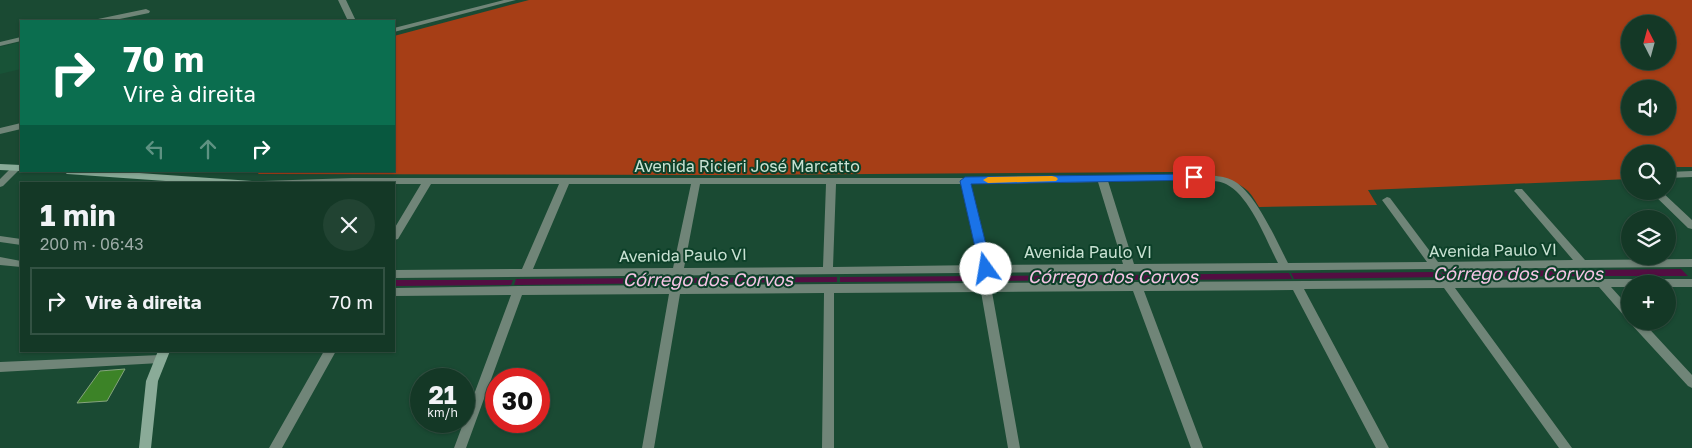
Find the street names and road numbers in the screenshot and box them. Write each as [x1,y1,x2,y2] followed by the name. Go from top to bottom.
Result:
[634,156,860,176] street label: Avenida Ricieri José Marcatto
[1429,239,1557,261] street label: Avenida Paulo VI
[1024,242,1152,262] street label: Avenida Paulo VI
[619,244,747,266] street label: Avenida Paulo VI

